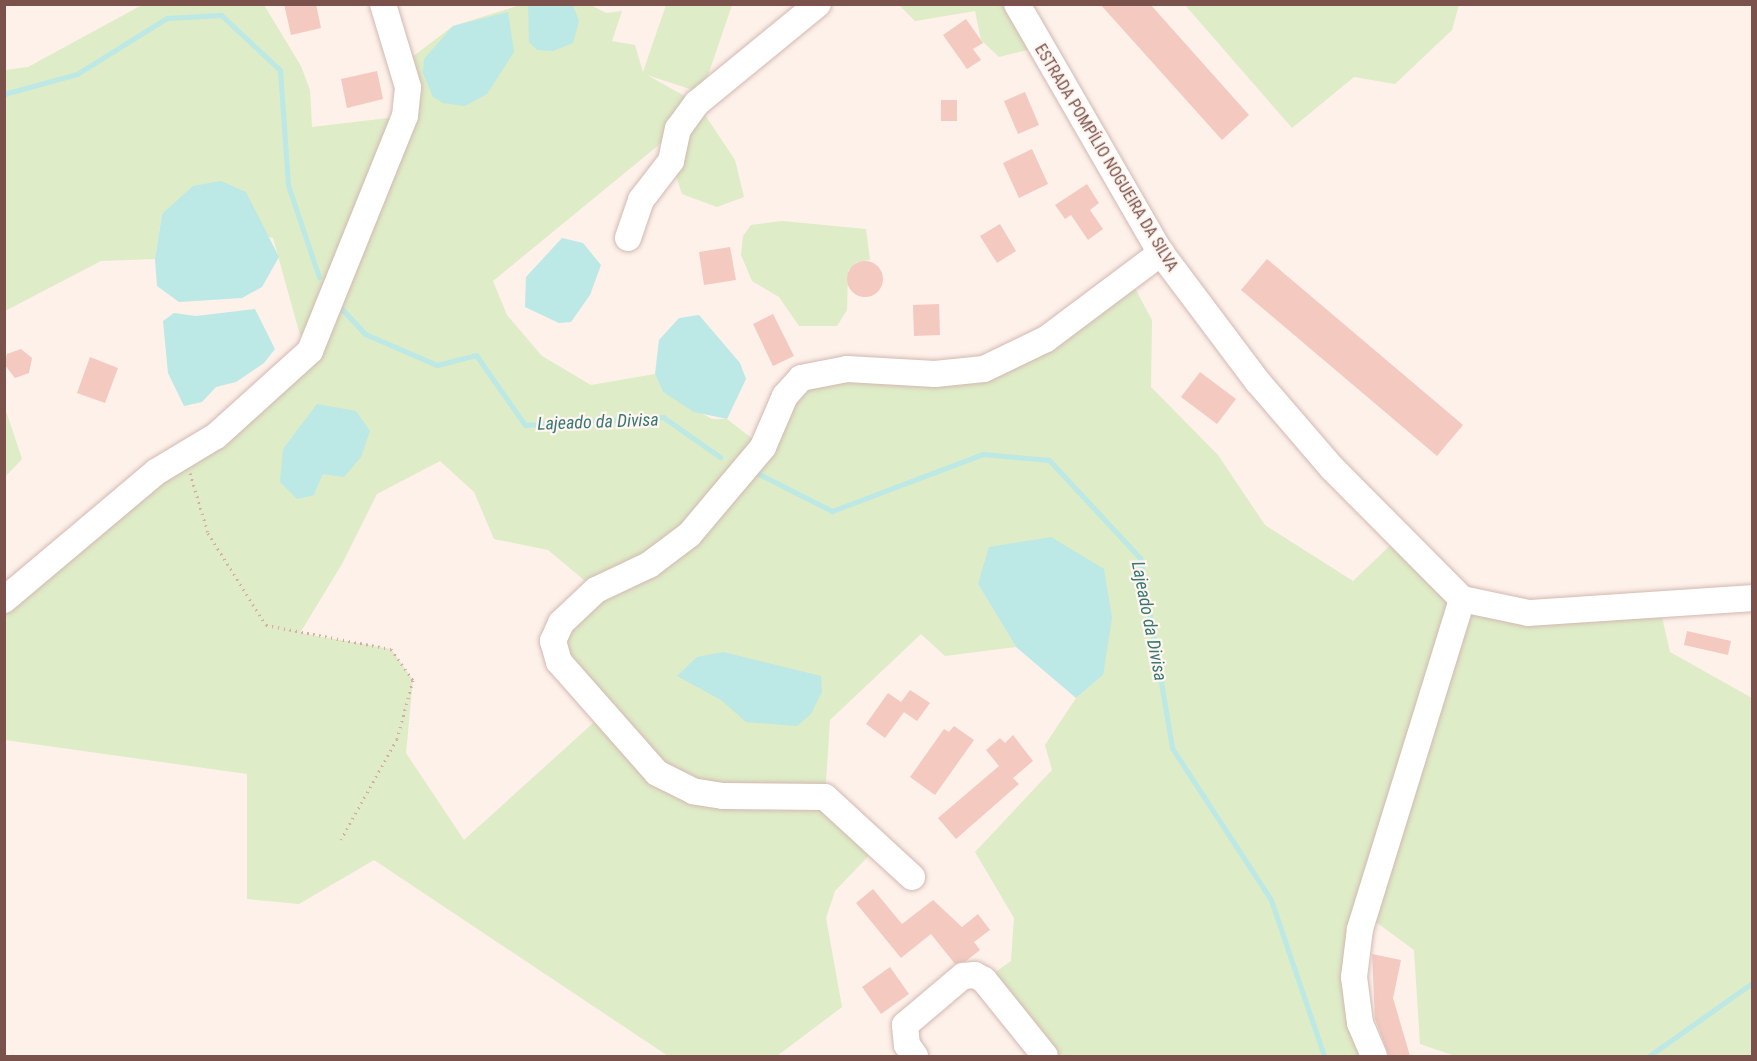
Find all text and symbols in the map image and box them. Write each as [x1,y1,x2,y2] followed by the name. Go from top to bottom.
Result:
[1030,41,1182,275] street label: ESTRADA POMPÍLIO NOGUEIRA DA SILVA
[537,409,659,435] water label: Lajeado da Divisa
[1127,559,1171,683] water label: Lajeado da Divisa

